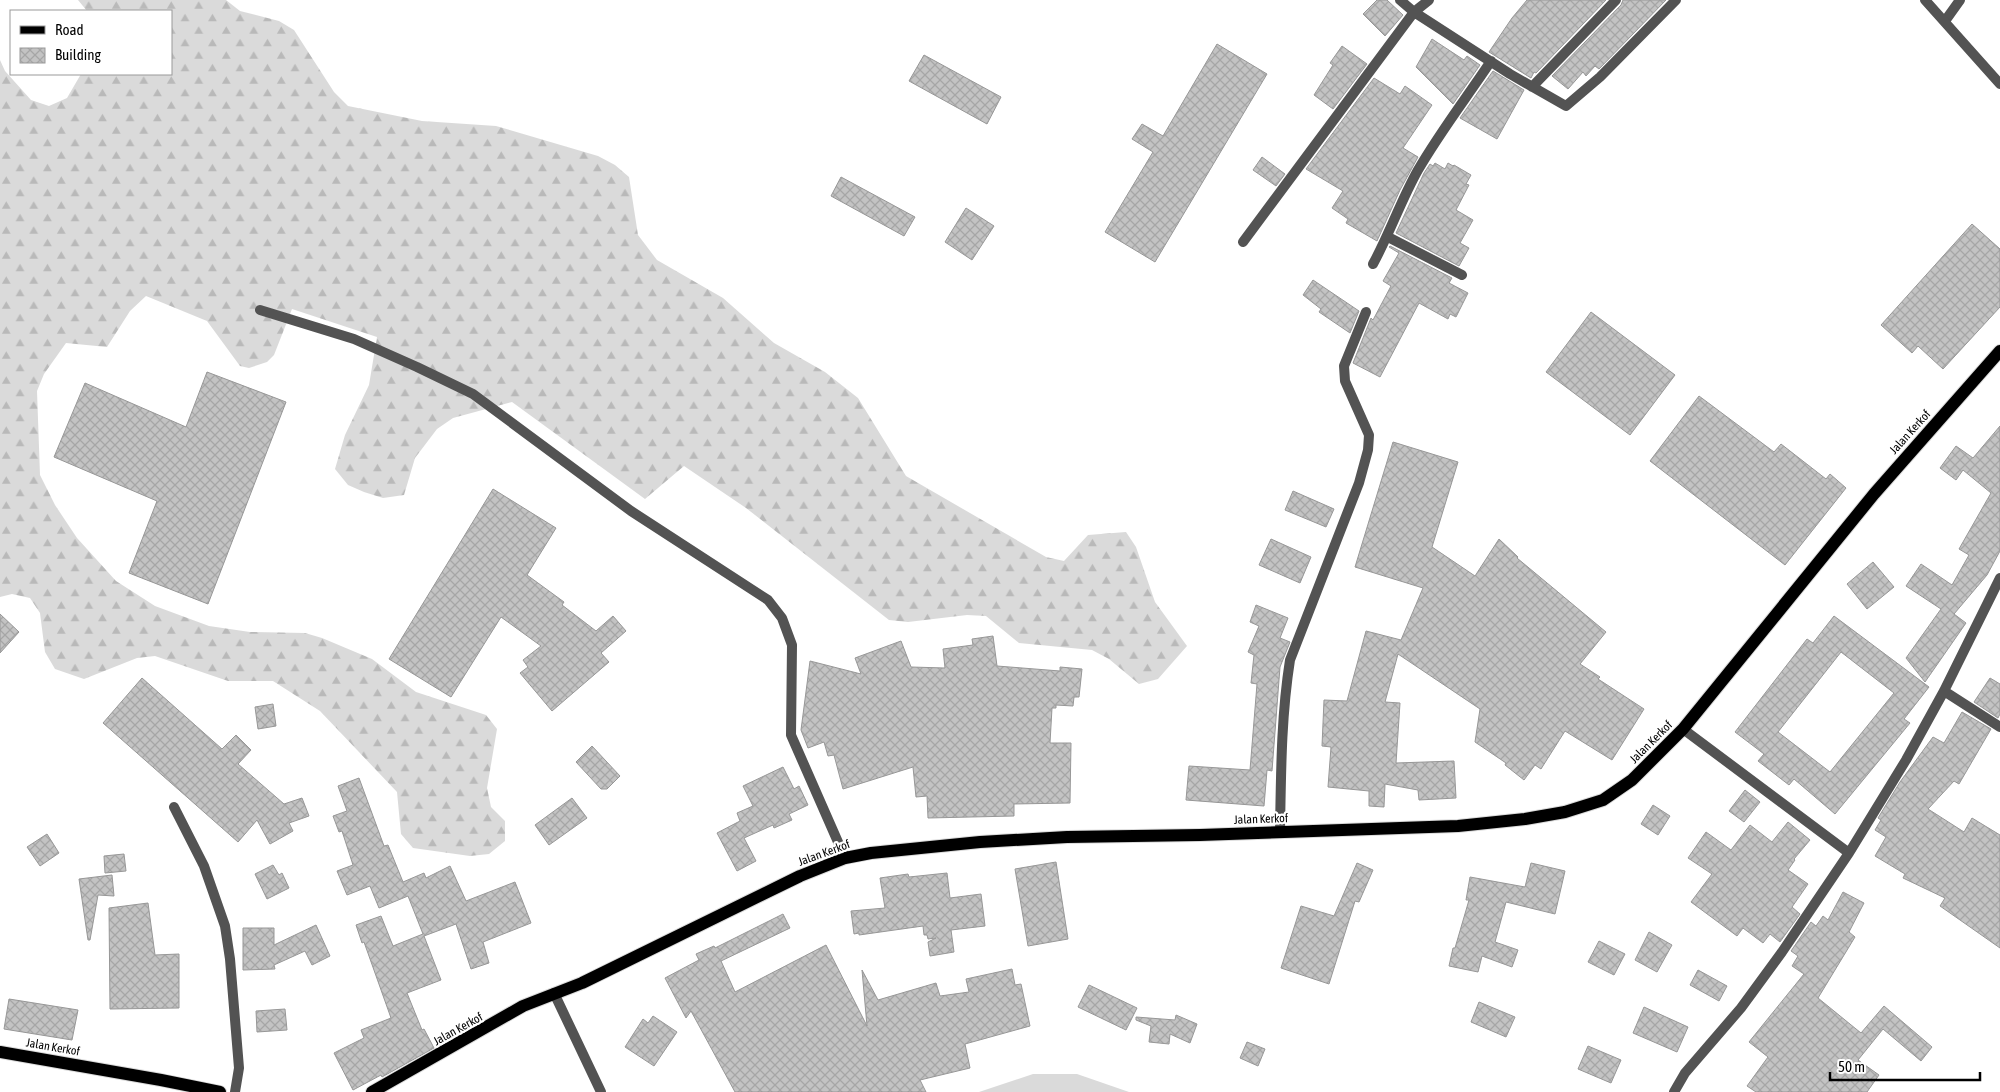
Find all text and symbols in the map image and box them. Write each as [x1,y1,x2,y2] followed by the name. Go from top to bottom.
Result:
[10,10,172,75] legend
[55,21,84,38] text: Road
[55,46,101,63] text: Building
[1887,407,1934,457] street label: Jalan Kerkof
[1627,717,1676,766] street label: Jalan Kerkof
[1234,811,1289,827] street label: Jalan Kerkof
[796,837,853,869] street label: Jalan Kerkof
[431,1009,486,1048] street label: Jalan Kerkof
[25,1035,82,1059] street label: Jalan Kerkof
[1830,1050,1980,1082] scale bar
[1838,1058,1865,1075] text: 50 m

